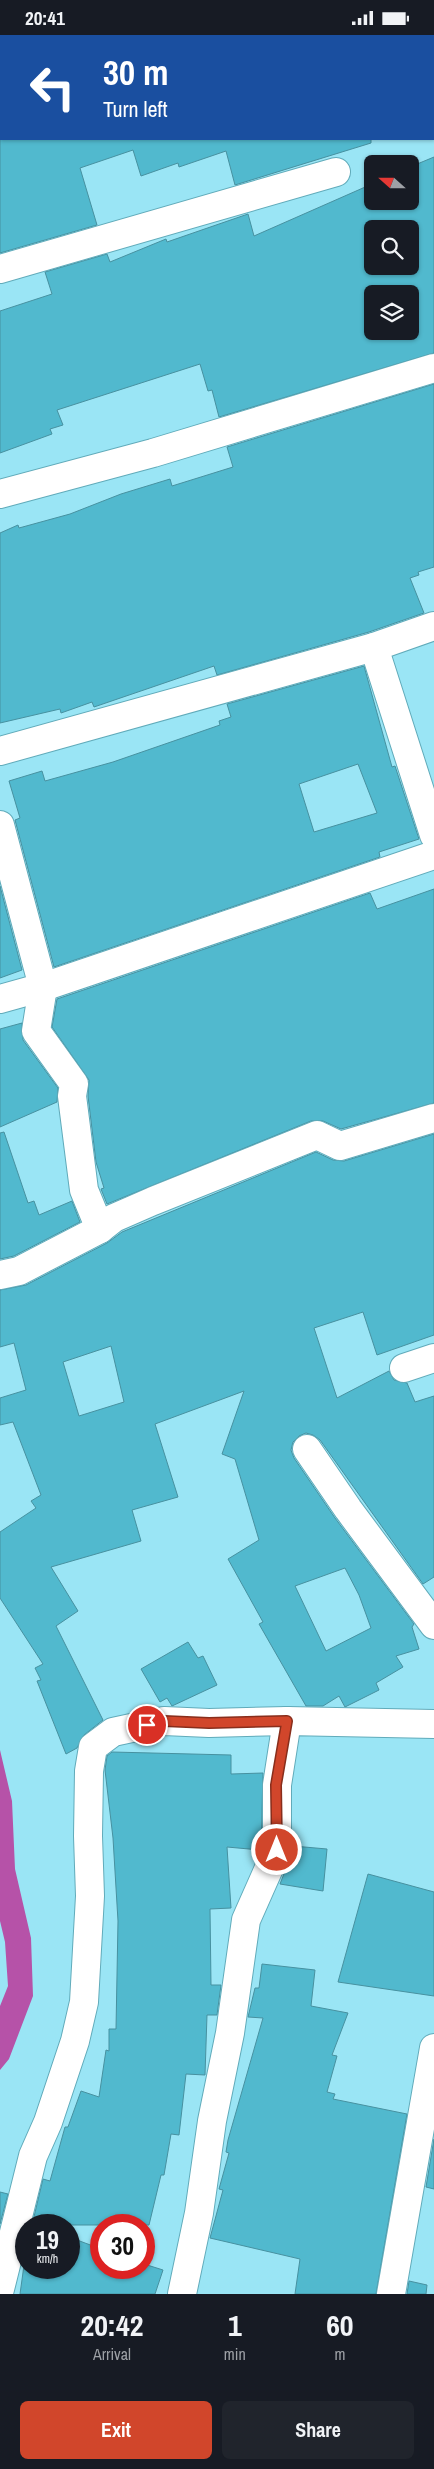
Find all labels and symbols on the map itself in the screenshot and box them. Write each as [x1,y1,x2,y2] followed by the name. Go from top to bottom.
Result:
[364,155,419,210] north arrow
[126,1704,168,1746] pin
[250,1823,302,1875] position arrow
[90,2214,155,2279] speed limit sign: 30

